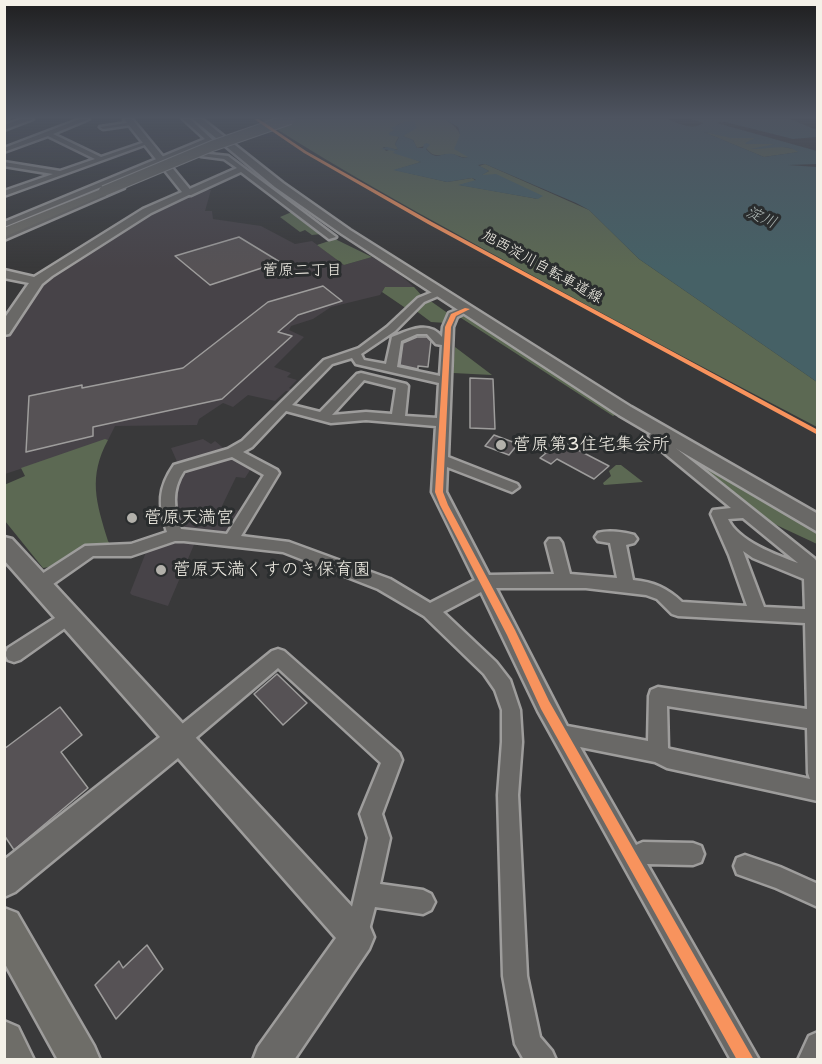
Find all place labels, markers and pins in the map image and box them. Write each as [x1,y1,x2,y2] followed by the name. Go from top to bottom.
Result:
[513,434,670,456] place label: 菅原第3住宅集会所
[494,438,508,452] marker: 菅原第3住宅集会所
[144,507,234,529] place label: 菅原天満宮
[125,511,139,525] marker: 菅原天満宮
[173,559,371,581] place label: 菅原天満くすのき保育園
[154,563,168,577] marker: 菅原天満くすのき保育園

